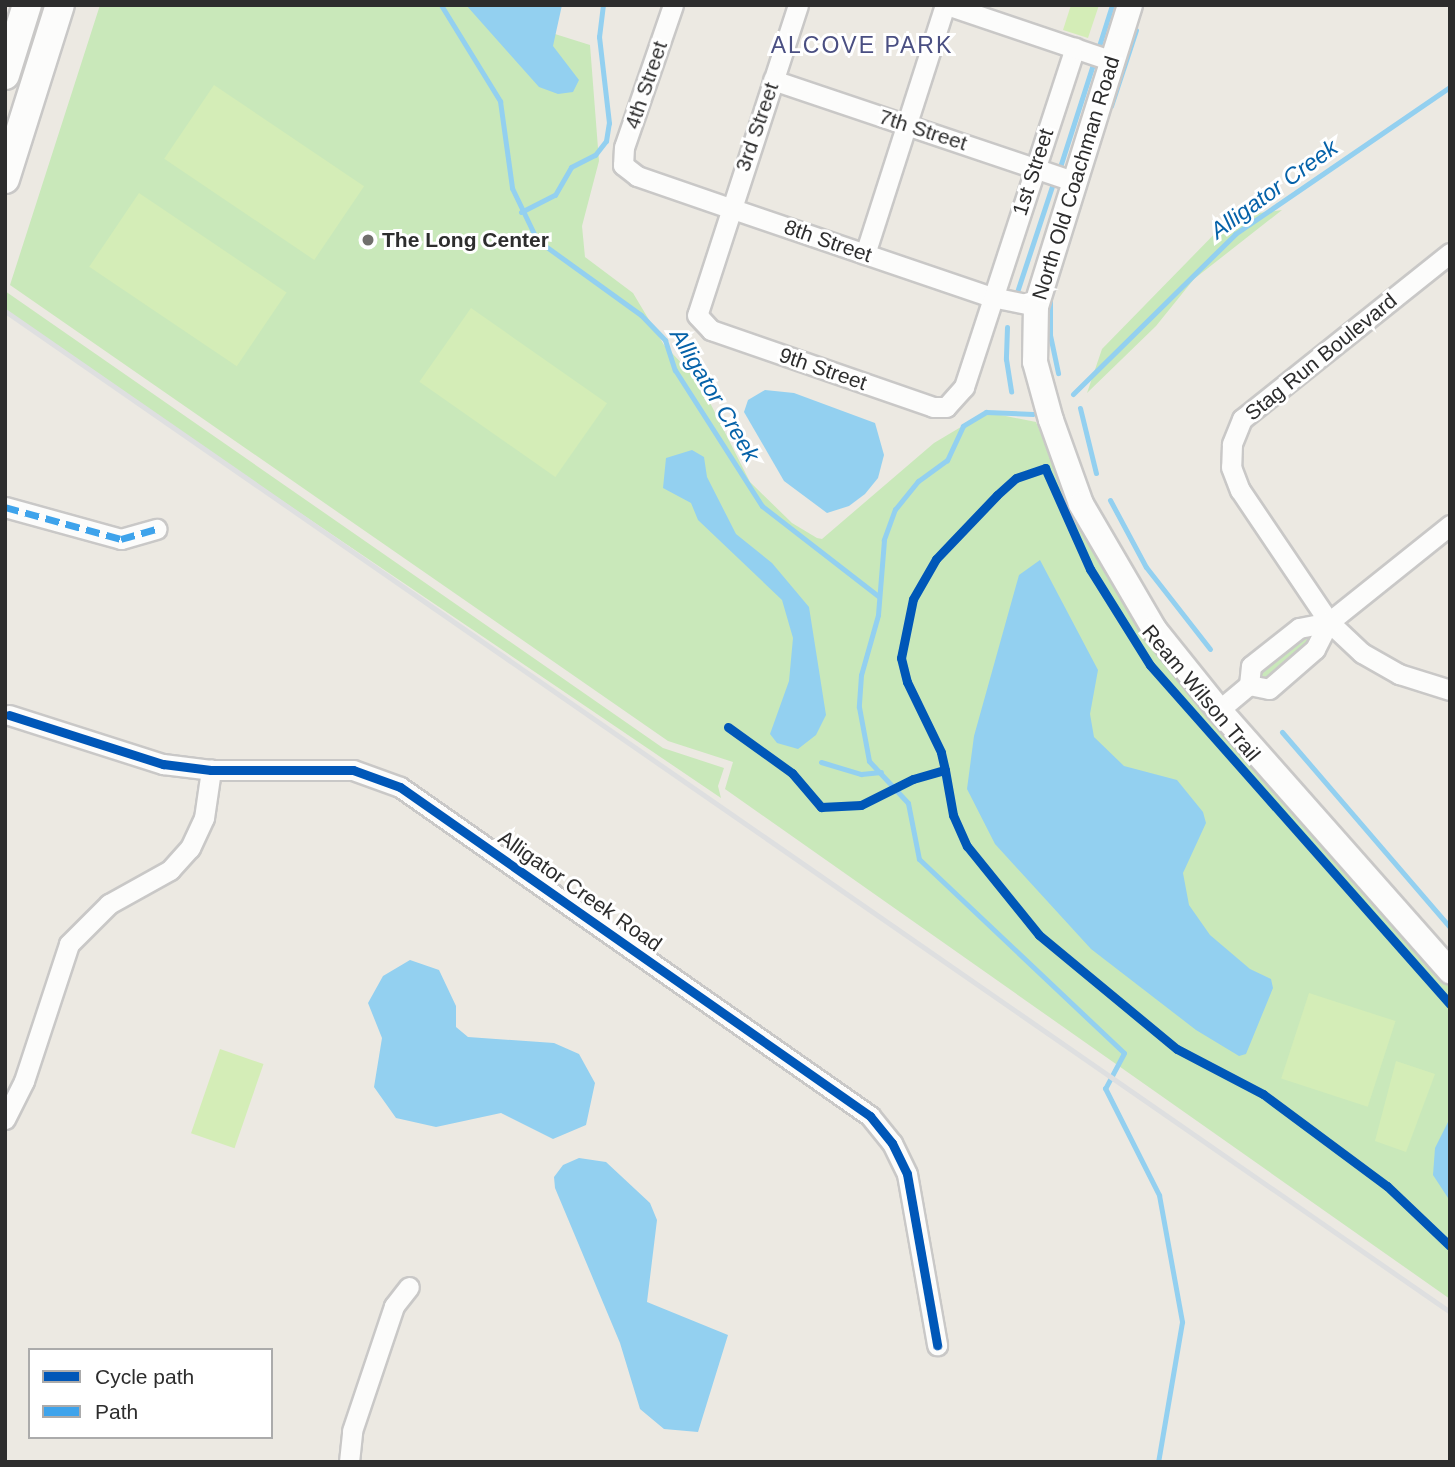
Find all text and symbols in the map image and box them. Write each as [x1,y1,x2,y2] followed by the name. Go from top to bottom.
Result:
[772,31,952,59] district label: ALCOVE PARK
[619,38,673,132] street label: 4th Street
[1027,53,1125,303] street label: North Old Coachman Road
[730,79,784,175] street label: 3rd Street
[876,104,970,156] street label: 7th Street
[1007,125,1059,219] street label: 1st Street
[1205,134,1343,244] water label: Alligator Creek
[781,214,875,268] street label: 8th Street
[382,227,549,253] place label: The Long Center
[360,232,376,248] marker: The Long Center
[1240,288,1402,426] street label: Stag Run Boulevard
[664,323,766,467] water label: Alligator Creek
[776,342,870,396] street label: 9th Street
[1136,620,1266,766] street label: Ream Wilson Trail
[493,825,667,957] street label: Alligator Creek Road
[28,1348,273,1439] legend
[95,1365,194,1388] text: Cycle path
[95,1400,138,1423] text: Path

